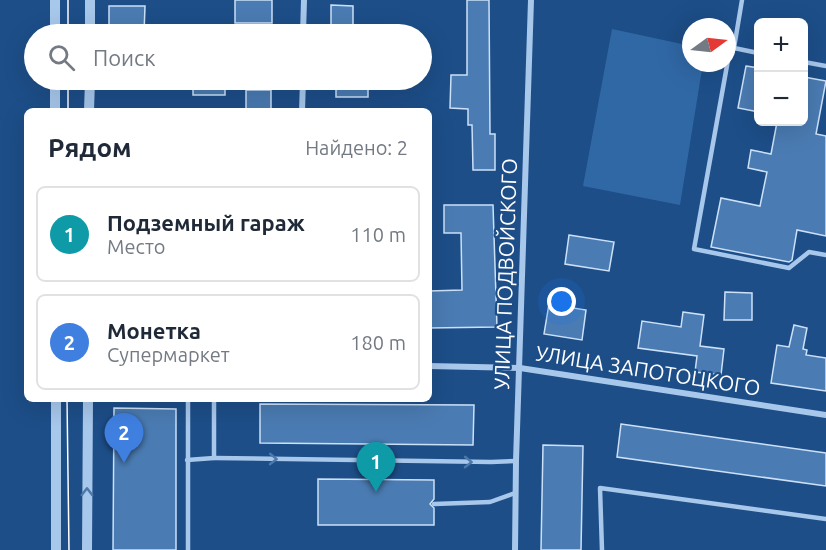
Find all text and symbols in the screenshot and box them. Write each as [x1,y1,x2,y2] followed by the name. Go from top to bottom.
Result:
[682,18,736,72] north arrow
[754,18,808,126] map controls
[754,18,808,72] button: +
[24,24,432,90] search box
[45,41,78,74] icon: search
[93,45,156,70] text: Поиск
[754,72,808,126] button: −
[48,133,132,162] text: Рядом
[305,136,408,159] text: Найдено: 2
[489,158,521,390] street label: УЛИЦА ПОДВОЙСКОГО
[107,210,305,235] text: Подземный гараж
[64,223,75,246] text: 1
[350,223,406,246] text: 110 m
[107,235,166,258] text: Место
[547,287,576,316] your location
[107,318,201,343] text: Монетка
[64,331,75,354] text: 2
[350,331,406,354] text: 180 m
[534,340,762,400] street label: УЛИЦА ЗАПОТОЦКОГО
[107,343,230,366] text: Супермаркет
[104,414,144,463] pin: 2
[356,442,395,492] pin: 1
[268,453,277,465] one-way arrow
[463,456,472,468] one-way arrow
[81,487,93,496] one-way arrow

